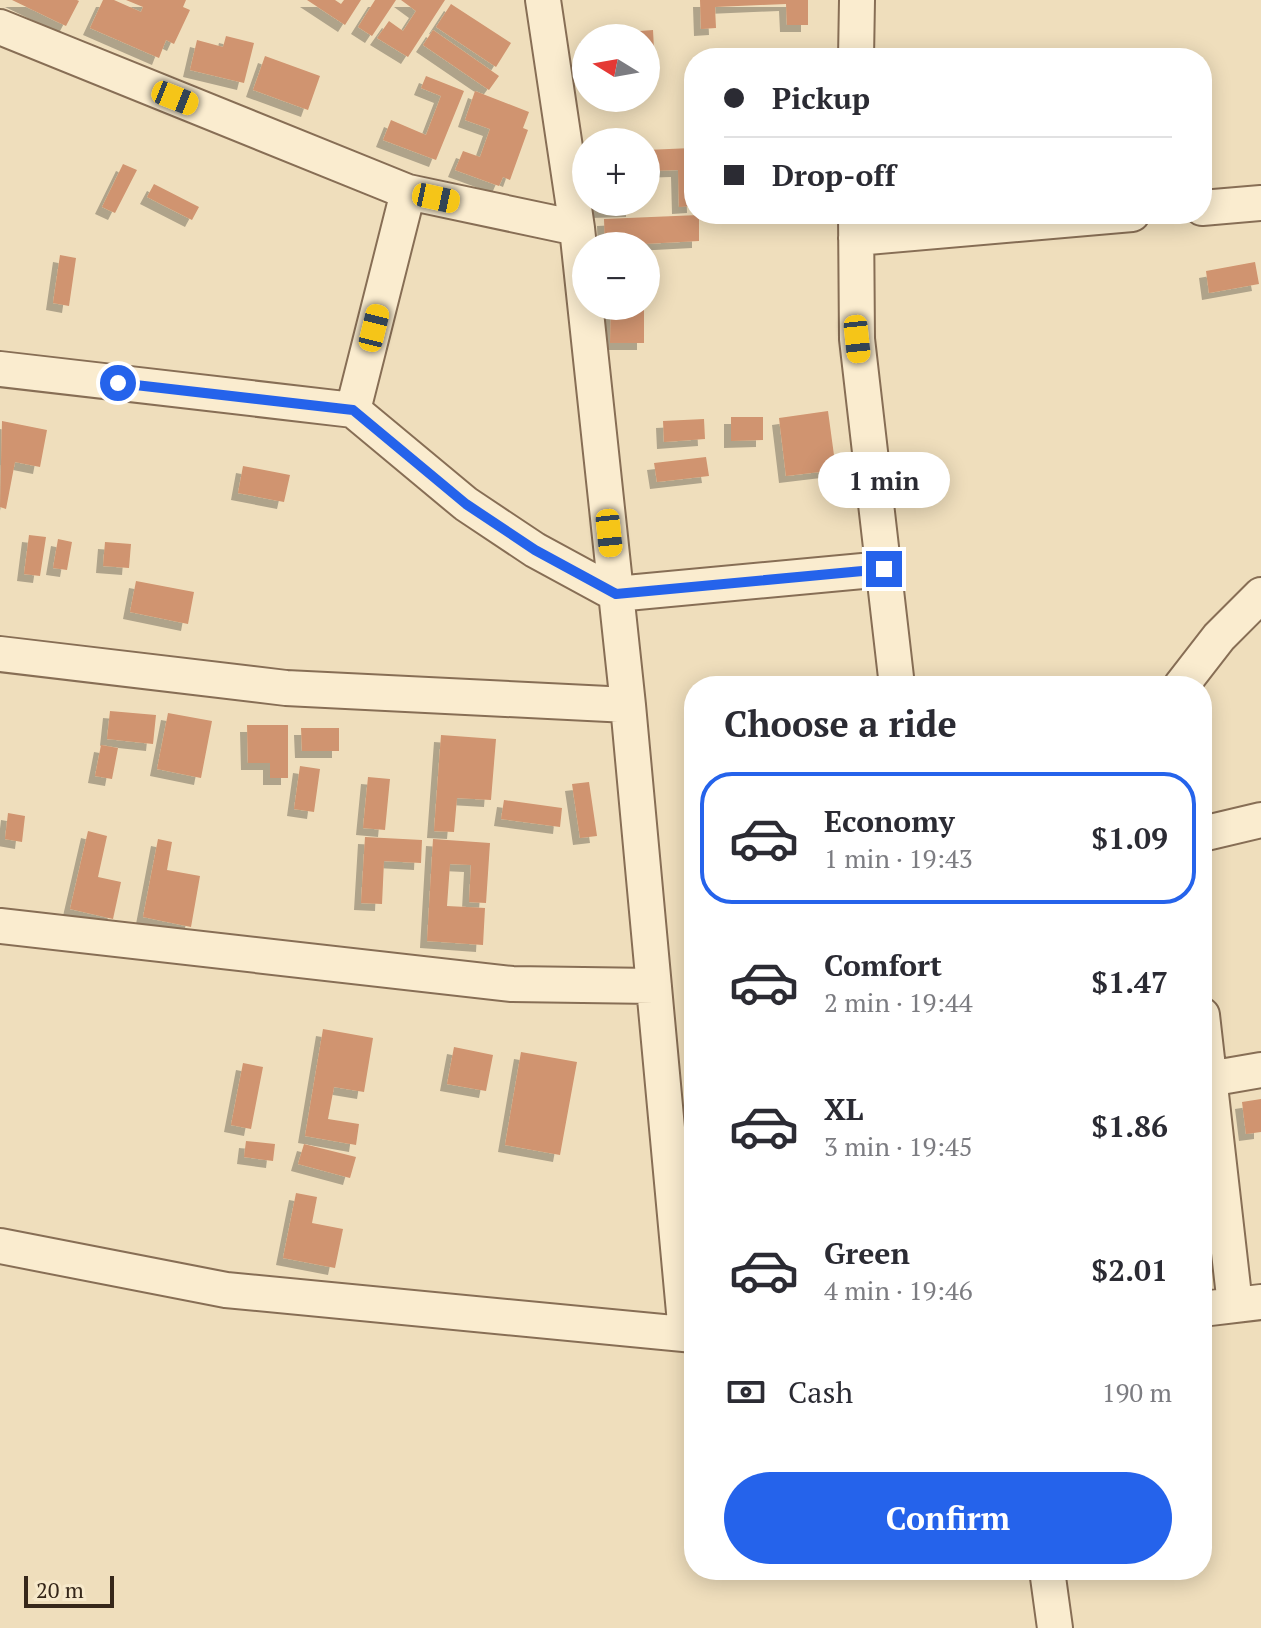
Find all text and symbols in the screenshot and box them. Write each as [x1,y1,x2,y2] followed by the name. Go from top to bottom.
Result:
[572,24,660,112] north arrow
[572,24,660,320] map controls
[148,78,202,118] car
[772,78,870,118] text: Pickup
[572,128,660,216] button: +
[772,155,896,195] text: Drop-off
[410,181,462,215] car
[572,232,660,320] button: −
[357,302,391,354] car
[843,314,871,364] car
[100,365,136,401] route start
[818,453,950,509] callout: 1 min
[848,463,920,497] text: 1 min
[595,508,623,558] car
[866,551,902,587] route end
[724,700,957,747] text: Choose a ride
[824,801,955,841] text: Economy
[728,802,800,874] icon: car
[1091,818,1168,858] text: $1.09
[824,841,973,875] text: 1 min · 19:43
[824,945,942,985] text: Comfort
[728,946,800,1018] icon: car
[1091,962,1168,1002] text: $1.47
[824,985,973,1019] text: 2 min · 19:44
[824,1089,863,1129] text: XL
[728,1090,800,1162] icon: car
[1091,1106,1168,1146] text: $1.86
[824,1129,973,1163] text: 3 min · 19:45
[824,1233,910,1273] text: Green
[728,1234,800,1306] icon: car
[1091,1250,1168,1290] text: $2.01
[824,1273,973,1307] text: 4 min · 19:46
[724,1370,768,1414] icon: cash
[788,1372,853,1412] text: Cash
[1102,1375,1172,1409] text: 190 m
[724,1472,1172,1564] button: Confirm
[24,1572,114,1608] scale bar
[36,1575,84,1604] text: 20 m

